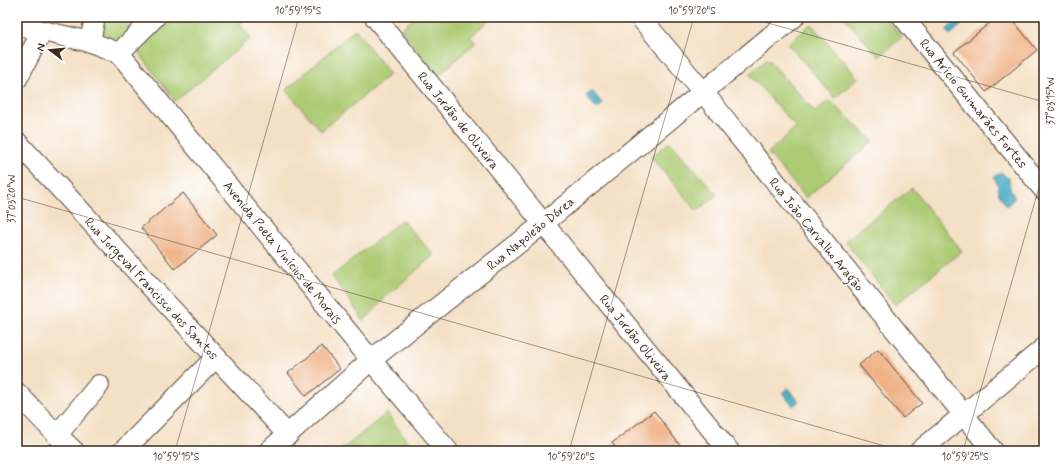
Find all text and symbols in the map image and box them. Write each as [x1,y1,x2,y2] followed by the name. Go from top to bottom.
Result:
[275,4,322,18] text: 10°59'15"S
[668,4,716,18] text: 10°59'20"S
[30,30,70,70] north arrow
[915,36,1031,172] street label: Rua Arício Guimarães Fortes
[34,42,49,53] text: N
[413,69,503,174] street label: Rua Jordão de Oliveira
[1044,77,1058,125] text: 37°03'15"W
[5,175,19,223] text: 37°03'20"W
[763,175,867,297] street label: Rua João Carvalho Aragão
[219,178,345,328] street label: Avenida Poeta Vinícius de Morais
[484,194,578,275] street label: Rua Napoleão Dórea
[80,214,222,365] street label: Rua Jorgeval Francisco dos Santos
[595,291,675,385] street label: Rua Jordão Oliveira
[153,450,200,464] text: 10°59'15"S
[547,450,595,464] text: 10°59'20"S
[941,450,989,464] text: 10°59'25"S

